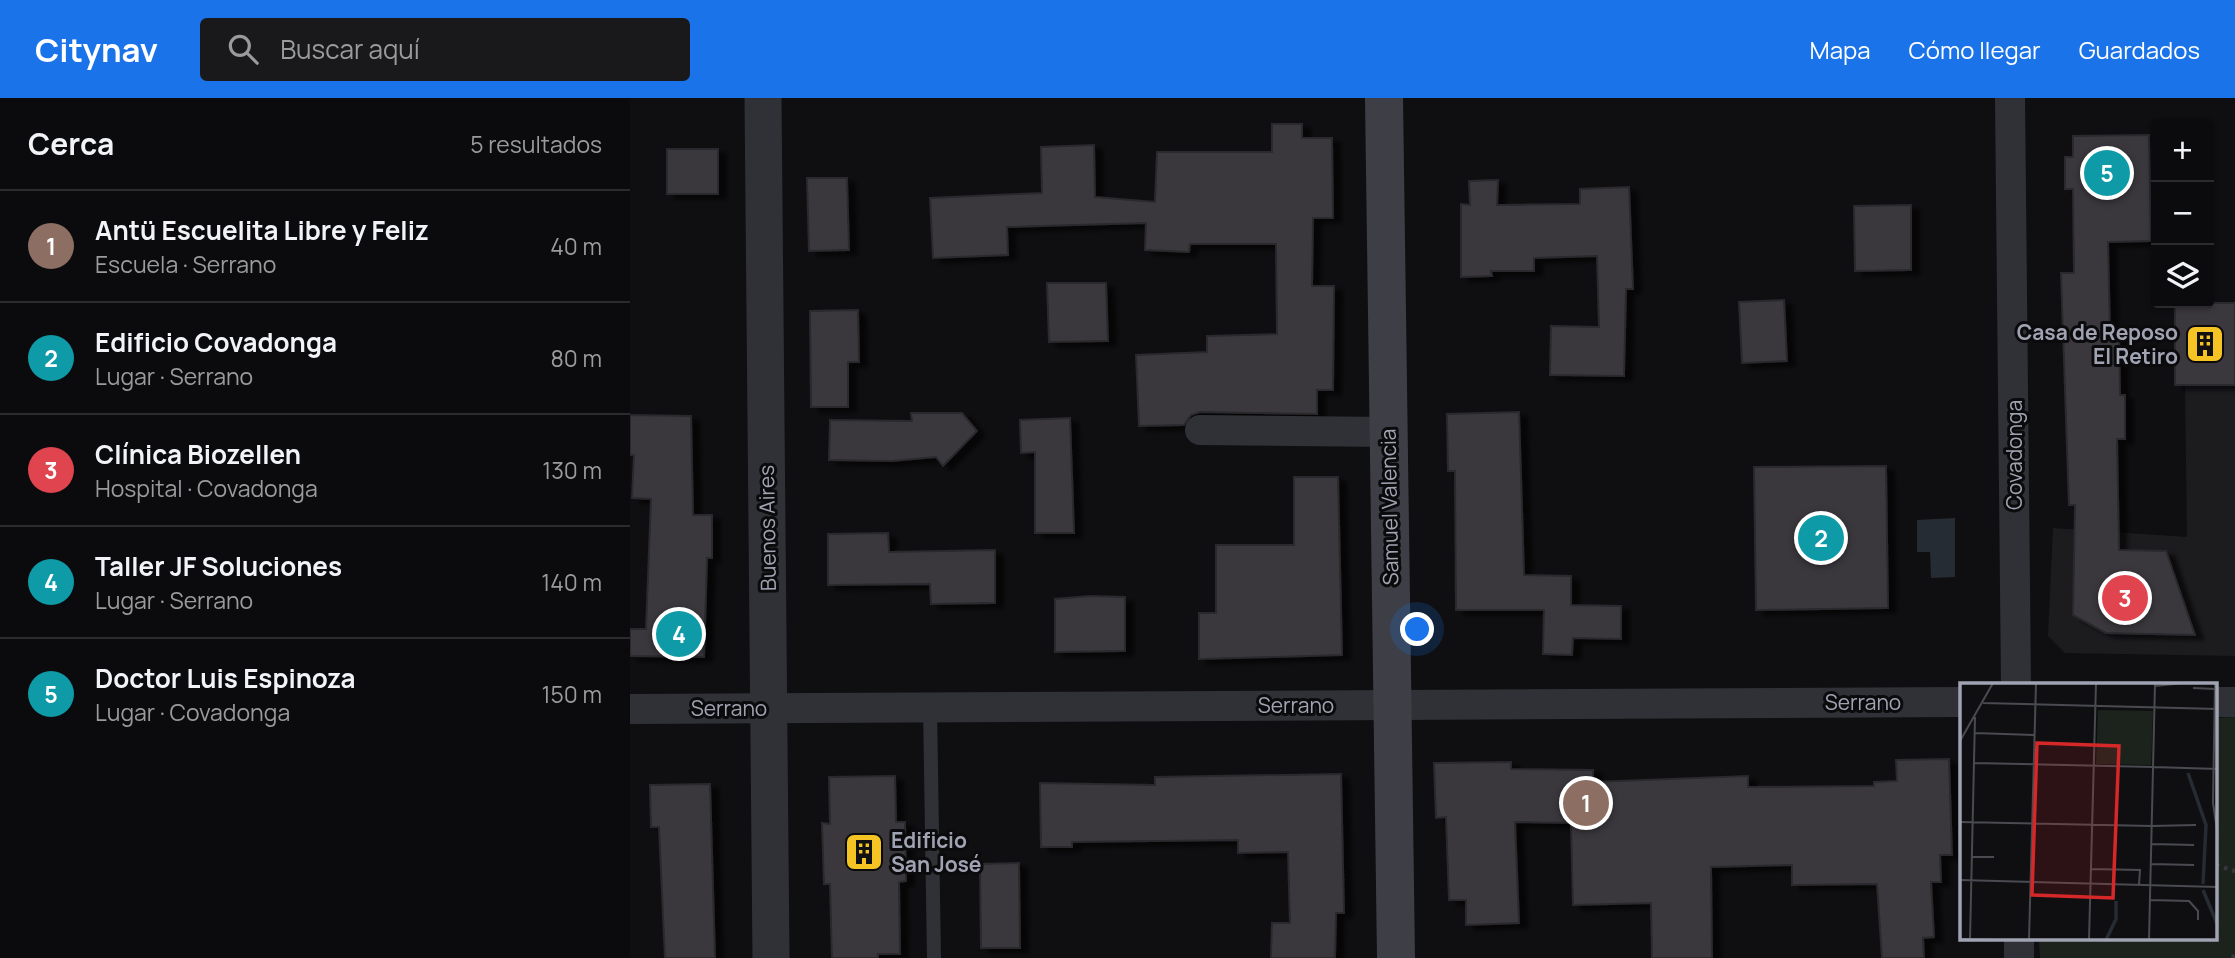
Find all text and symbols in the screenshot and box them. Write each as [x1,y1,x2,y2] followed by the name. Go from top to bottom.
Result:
[200,18,690,81] search box
[35,27,158,72] text: Citynav
[224,30,262,68] icon: search
[280,31,420,67] text: Buscar aquí
[1810,33,1871,66] text: Mapa
[1909,33,2041,66] text: Cómo llegar
[2079,33,2200,66] text: Guardados
[2151,119,2214,308] map controls
[2151,119,2214,182] button: +
[28,123,114,164] text: Cerca
[470,128,602,160] text: 5 resultados
[2084,147,2130,199] pin: 5
[2151,182,2214,245] button: −
[95,212,429,248] text: Antü Escuelita Libre y Feliz
[46,230,56,262] text: 1
[550,230,602,262] text: 40 m
[2151,245,2214,308] button: layers
[95,248,276,280] text: Escuela · Serrano
[2017,318,2178,370] place label: Casa de Reposo El Retiro
[2184,323,2226,365] building icon: Casa de Reposo El Retiro
[95,324,337,360] text: Edificio Covadonga
[44,342,58,374] text: 2
[551,342,602,374] text: 80 m
[95,360,253,392] text: Lugar · Serrano
[2000,400,2028,510] street label: Covadonga
[1374,428,1404,586] street label: Samuel Valencia
[95,436,301,472] text: Clínica Biozellen
[44,454,58,486] text: 3
[542,454,602,486] text: 130 m
[752,465,782,591] street label: Buenos Aires
[95,472,318,504] text: Hospital · Covadonga
[1798,512,1844,564] pin: 2
[95,548,342,584] text: Taller JF Soluciones
[44,566,58,598] text: 4
[541,566,602,598] text: 140 m
[2102,572,2148,624] pin: 3
[95,584,253,616] text: Lugar · Serrano
[656,608,702,660] pin: 4
[1400,612,1434,646] your location
[95,660,355,696] text: Doctor Luis Espinoza
[44,678,58,710] text: 5
[542,678,602,710] text: 150 m
[1960,683,2218,940] inset map
[1825,688,1901,716] street label: Serrano
[1258,691,1334,719] street label: Serrano
[691,694,767,722] street label: Serrano
[95,696,290,728] text: Lugar · Covadonga
[1563,777,1609,829] pin: 1
[891,826,981,878] place label: Edificio San José
[843,831,885,873] building icon: Edificio San José

